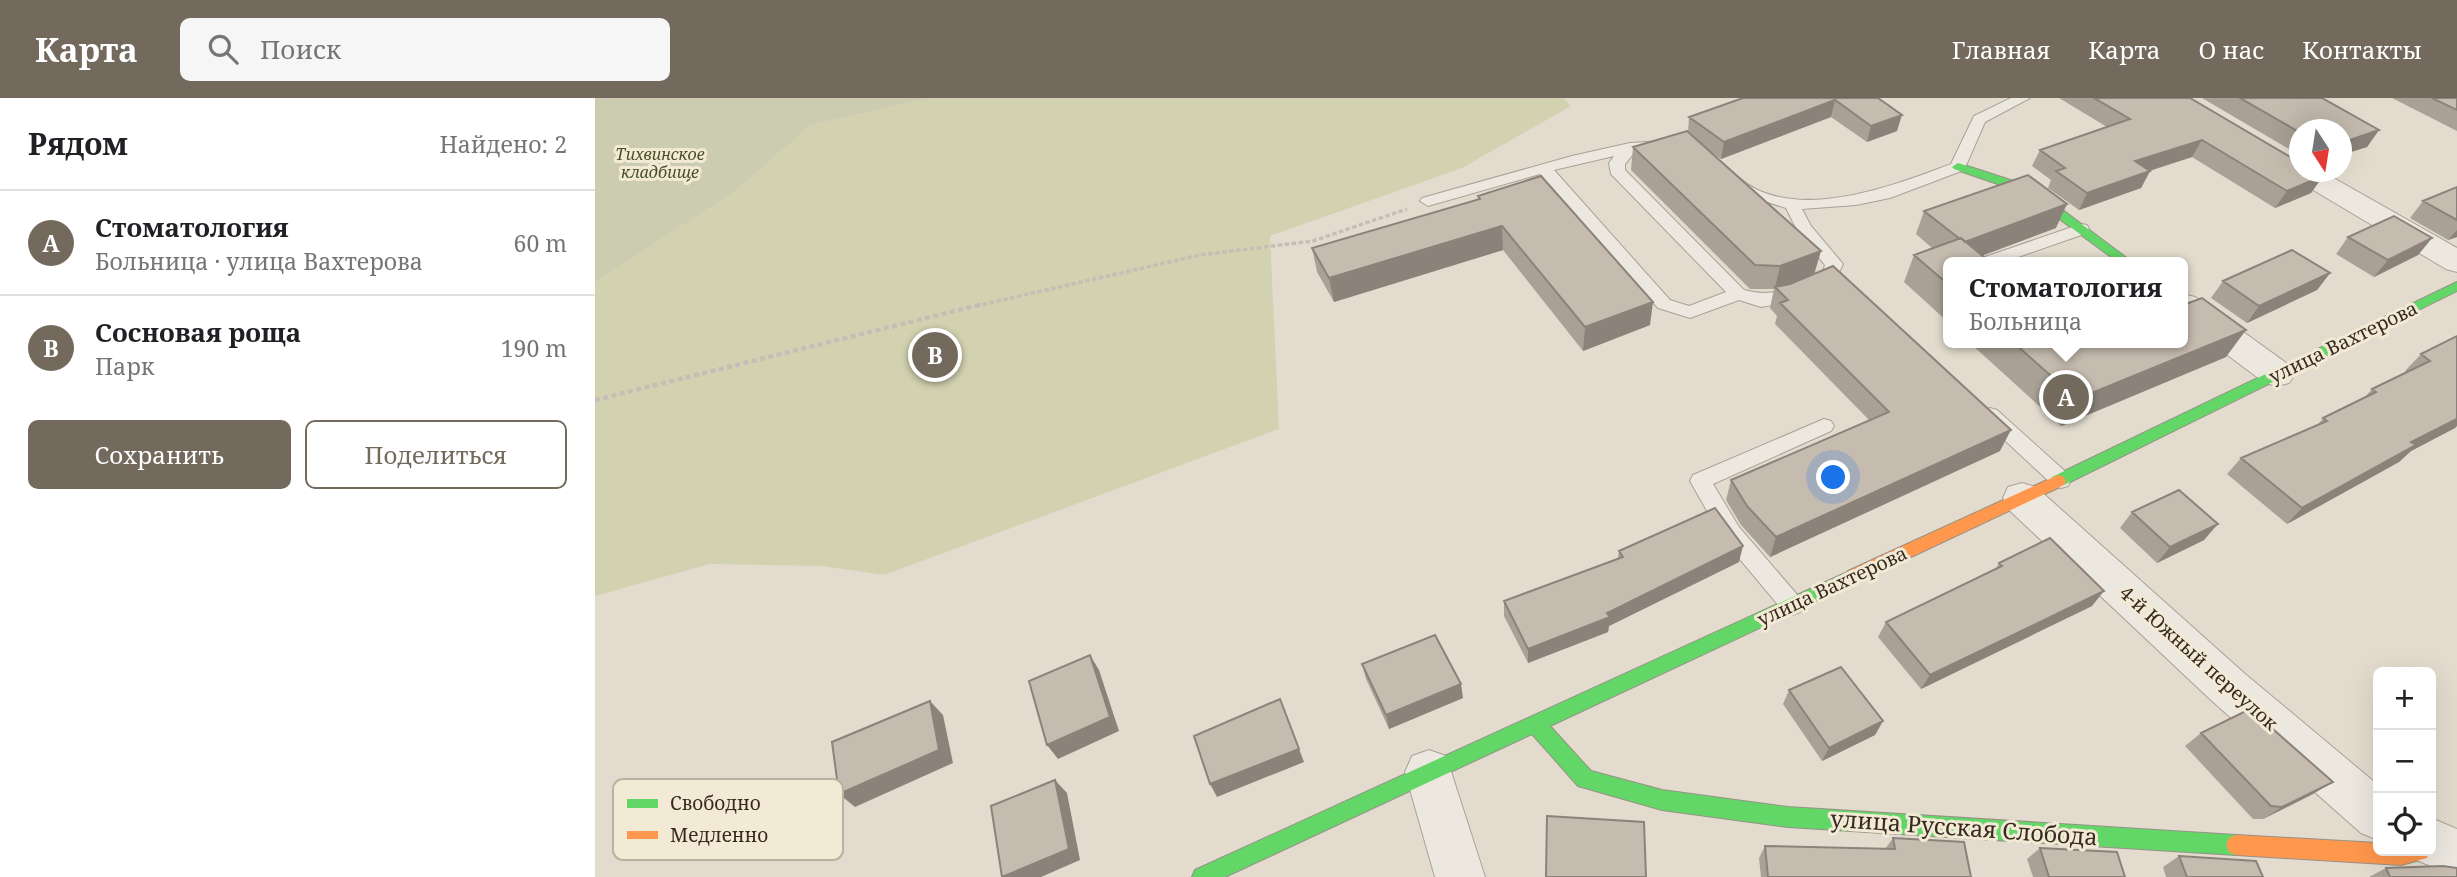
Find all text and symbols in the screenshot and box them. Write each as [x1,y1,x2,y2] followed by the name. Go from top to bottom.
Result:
[180,18,670,81] search box
[35,27,138,72] text: Карта
[204,30,242,68] icon: search
[260,31,341,67] text: Поиск
[1952,33,2050,66] text: Главная
[2088,33,2161,66] text: Карта
[2199,33,2264,66] text: О нас
[2302,33,2422,66] text: Контакты
[2289,119,2352,182] north arrow
[28,123,128,164] text: Рядом
[439,128,567,160] text: Найдено: 2
[615,143,705,183] park label: Тихвинское кладбище
[95,209,289,245] text: Стоматология
[42,227,60,259] text: A
[514,227,567,259] text: 60 m
[95,245,423,277] text: Больница · улица Вахтерова
[1943,257,2188,348] popup
[1969,269,2162,305] text: Стоматология
[2264,295,2422,389] street label: улица Вахтерова
[1969,305,2082,337] text: Больница
[95,314,301,350] text: Сосновая роща
[912,329,958,381] pin: B
[43,332,59,364] text: B
[501,332,567,364] text: 190 m
[95,350,154,382] text: Парк
[2043,371,2089,423] pin: A
[28,420,291,489] button: Сохранить
[305,420,567,489] button: Поделиться
[1816,460,1850,494] your location
[1753,540,1911,632] street label: улица Вахтерова
[2114,580,2284,737] street label: 4-й Южный переулок
[2373,667,2436,856] map controls
[2373,667,2436,730] button: +
[2373,730,2436,793] button: −
[613,779,843,860] legend
[670,790,761,816] text: Свободно
[2373,793,2436,856] button: locate
[1829,802,2099,852] street label: улица Русская Слобода
[670,822,768,848] text: Медленно

